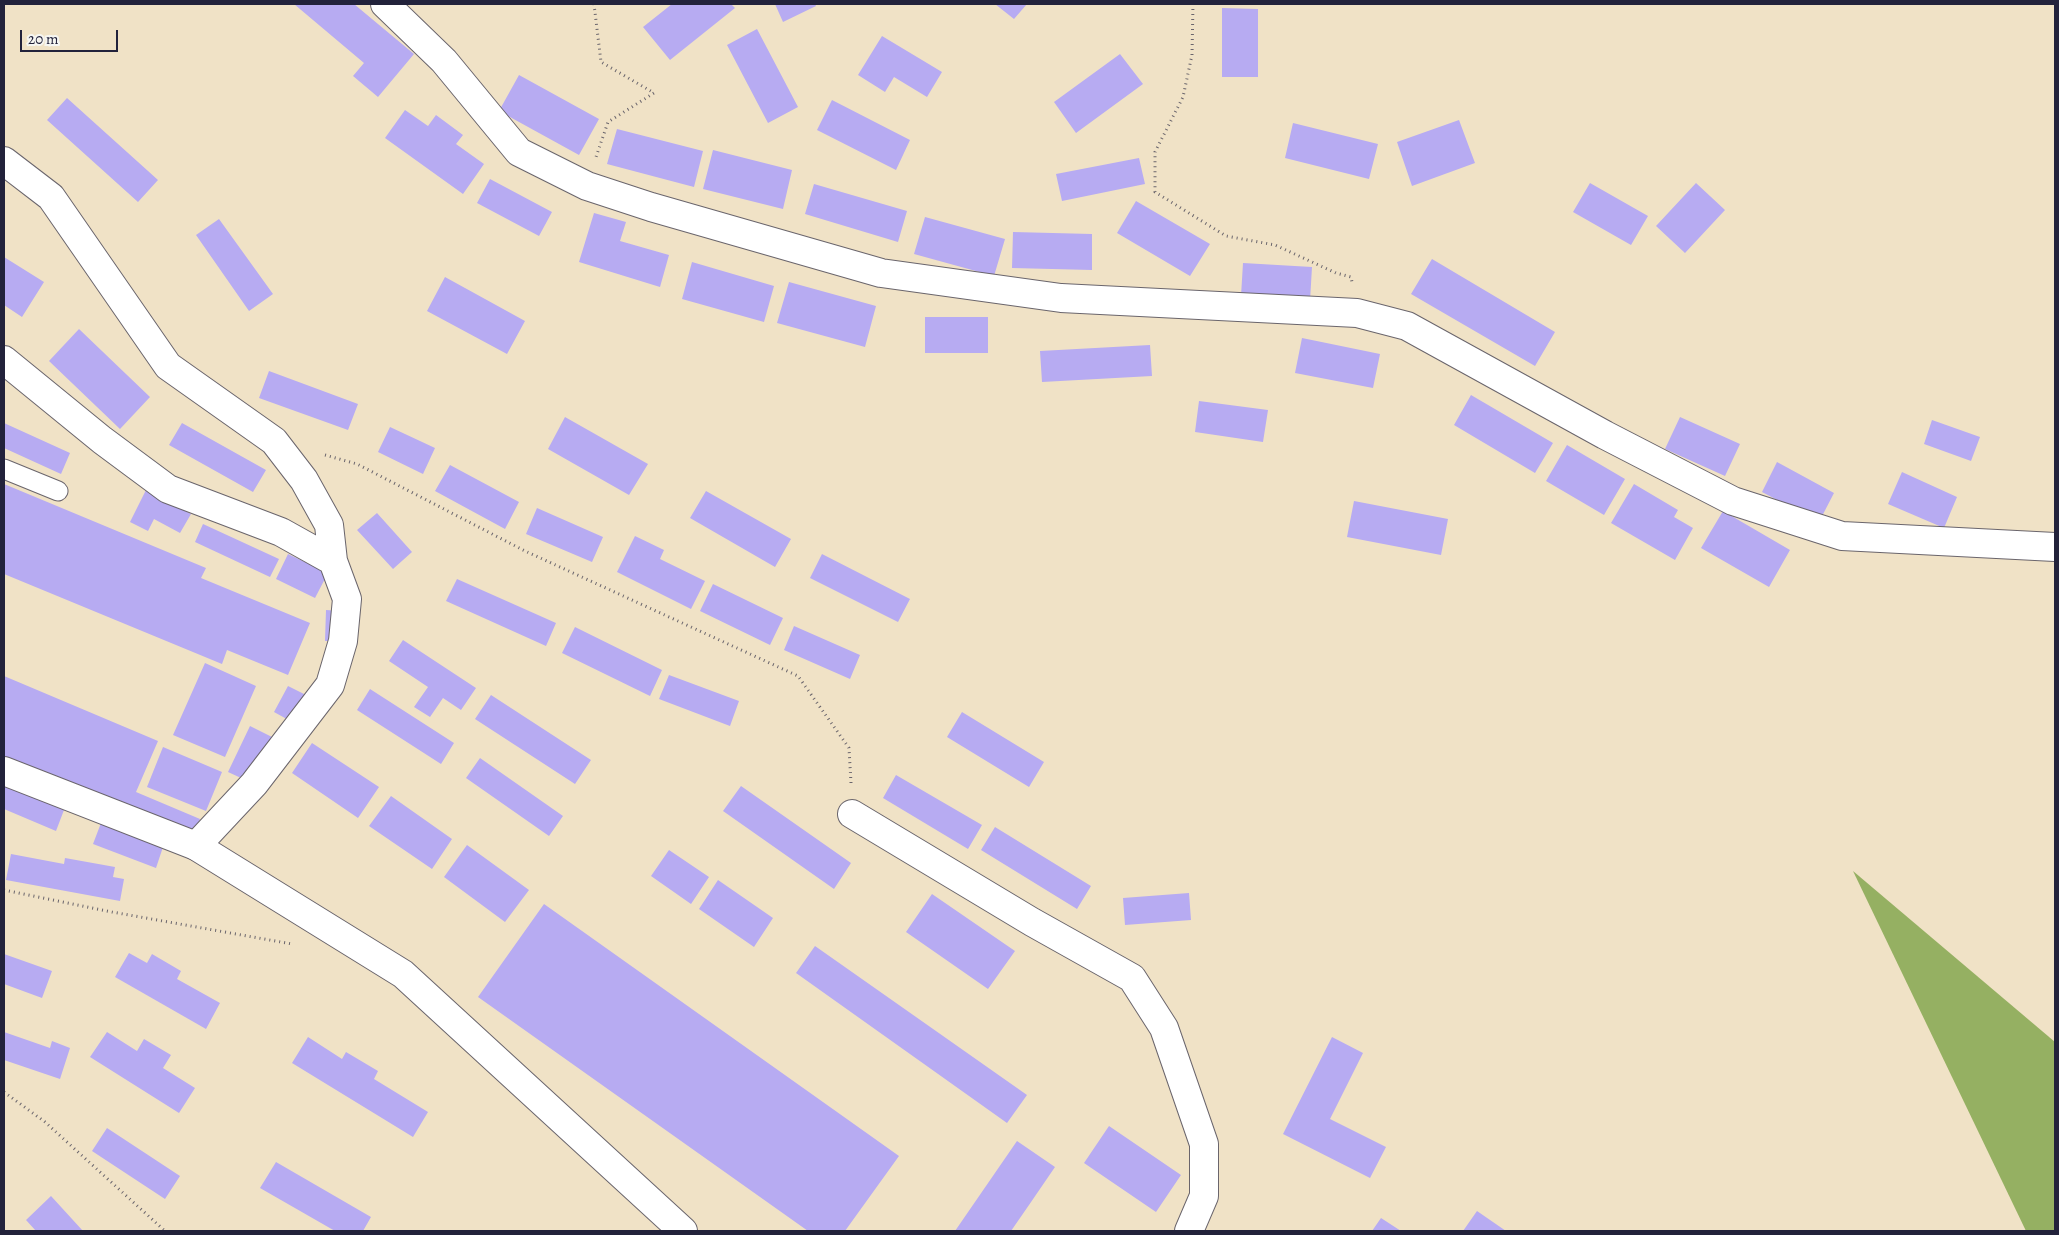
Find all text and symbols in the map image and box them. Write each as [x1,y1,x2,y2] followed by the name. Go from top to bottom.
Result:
[22,20,120,52] scale bar
[28,29,59,49] text: 20 m

